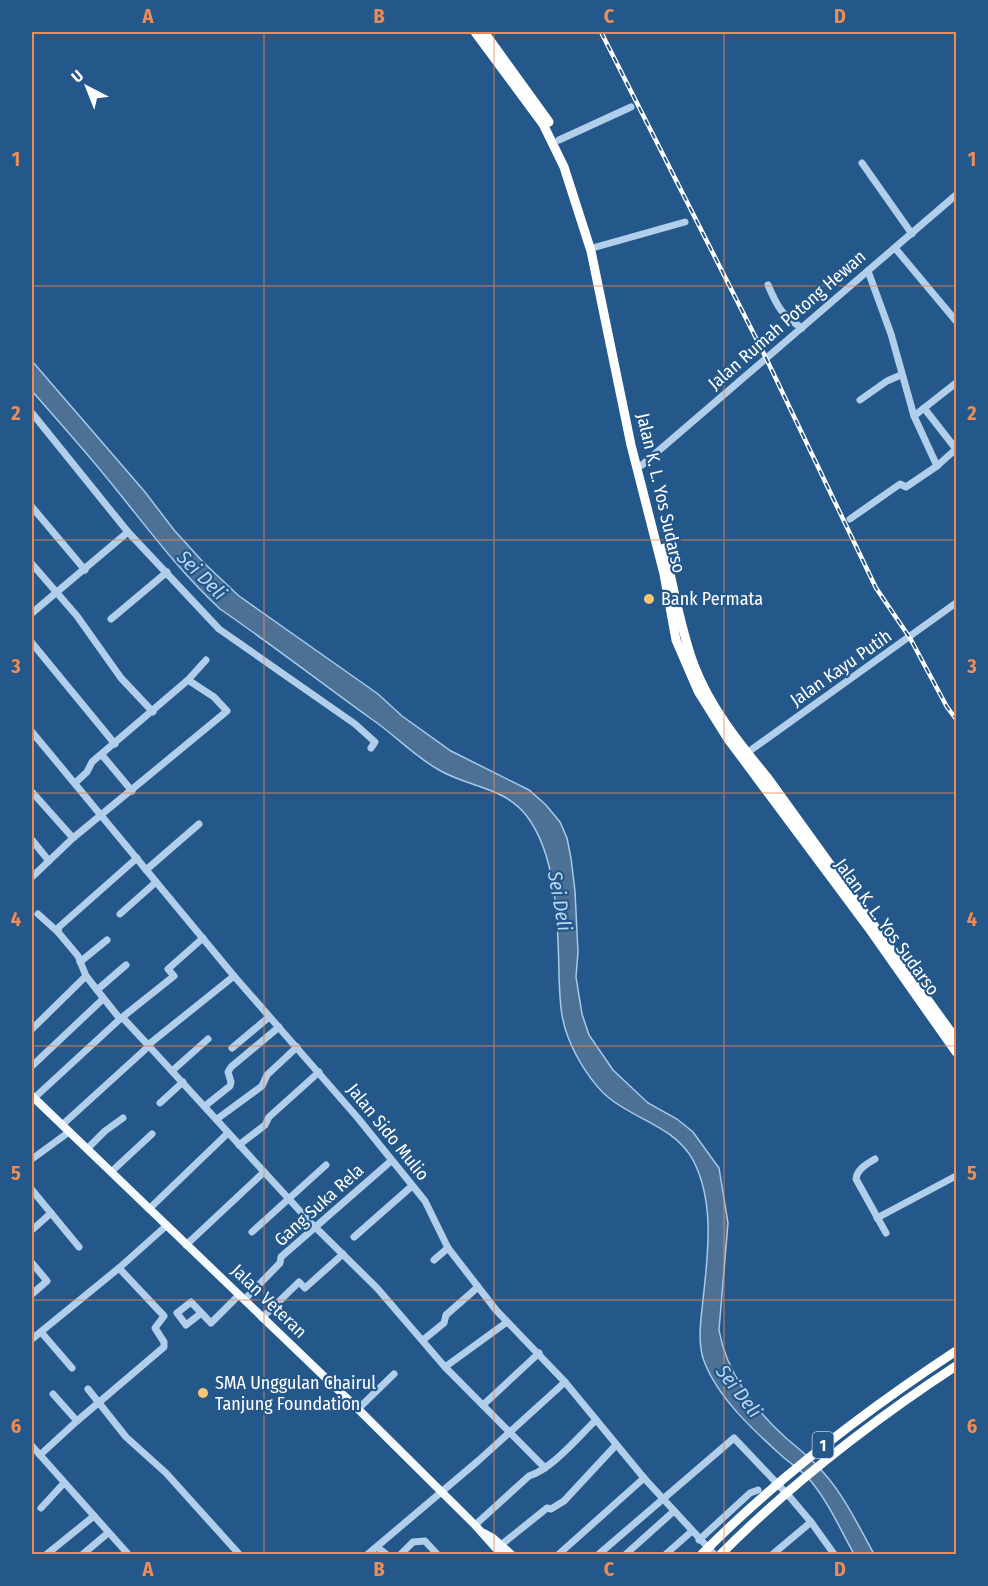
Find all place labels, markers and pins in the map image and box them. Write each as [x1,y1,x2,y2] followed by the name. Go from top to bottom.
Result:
[661,588,763,610] place label: Bank Permata
[642,592,656,606] marker: Bank Permata
[215,1372,376,1415] place label: SMA Unggulan Chairul Tanjung Foundation
[196,1386,210,1400] marker: SMA Unggulan Chairul Tanjung Foundation

